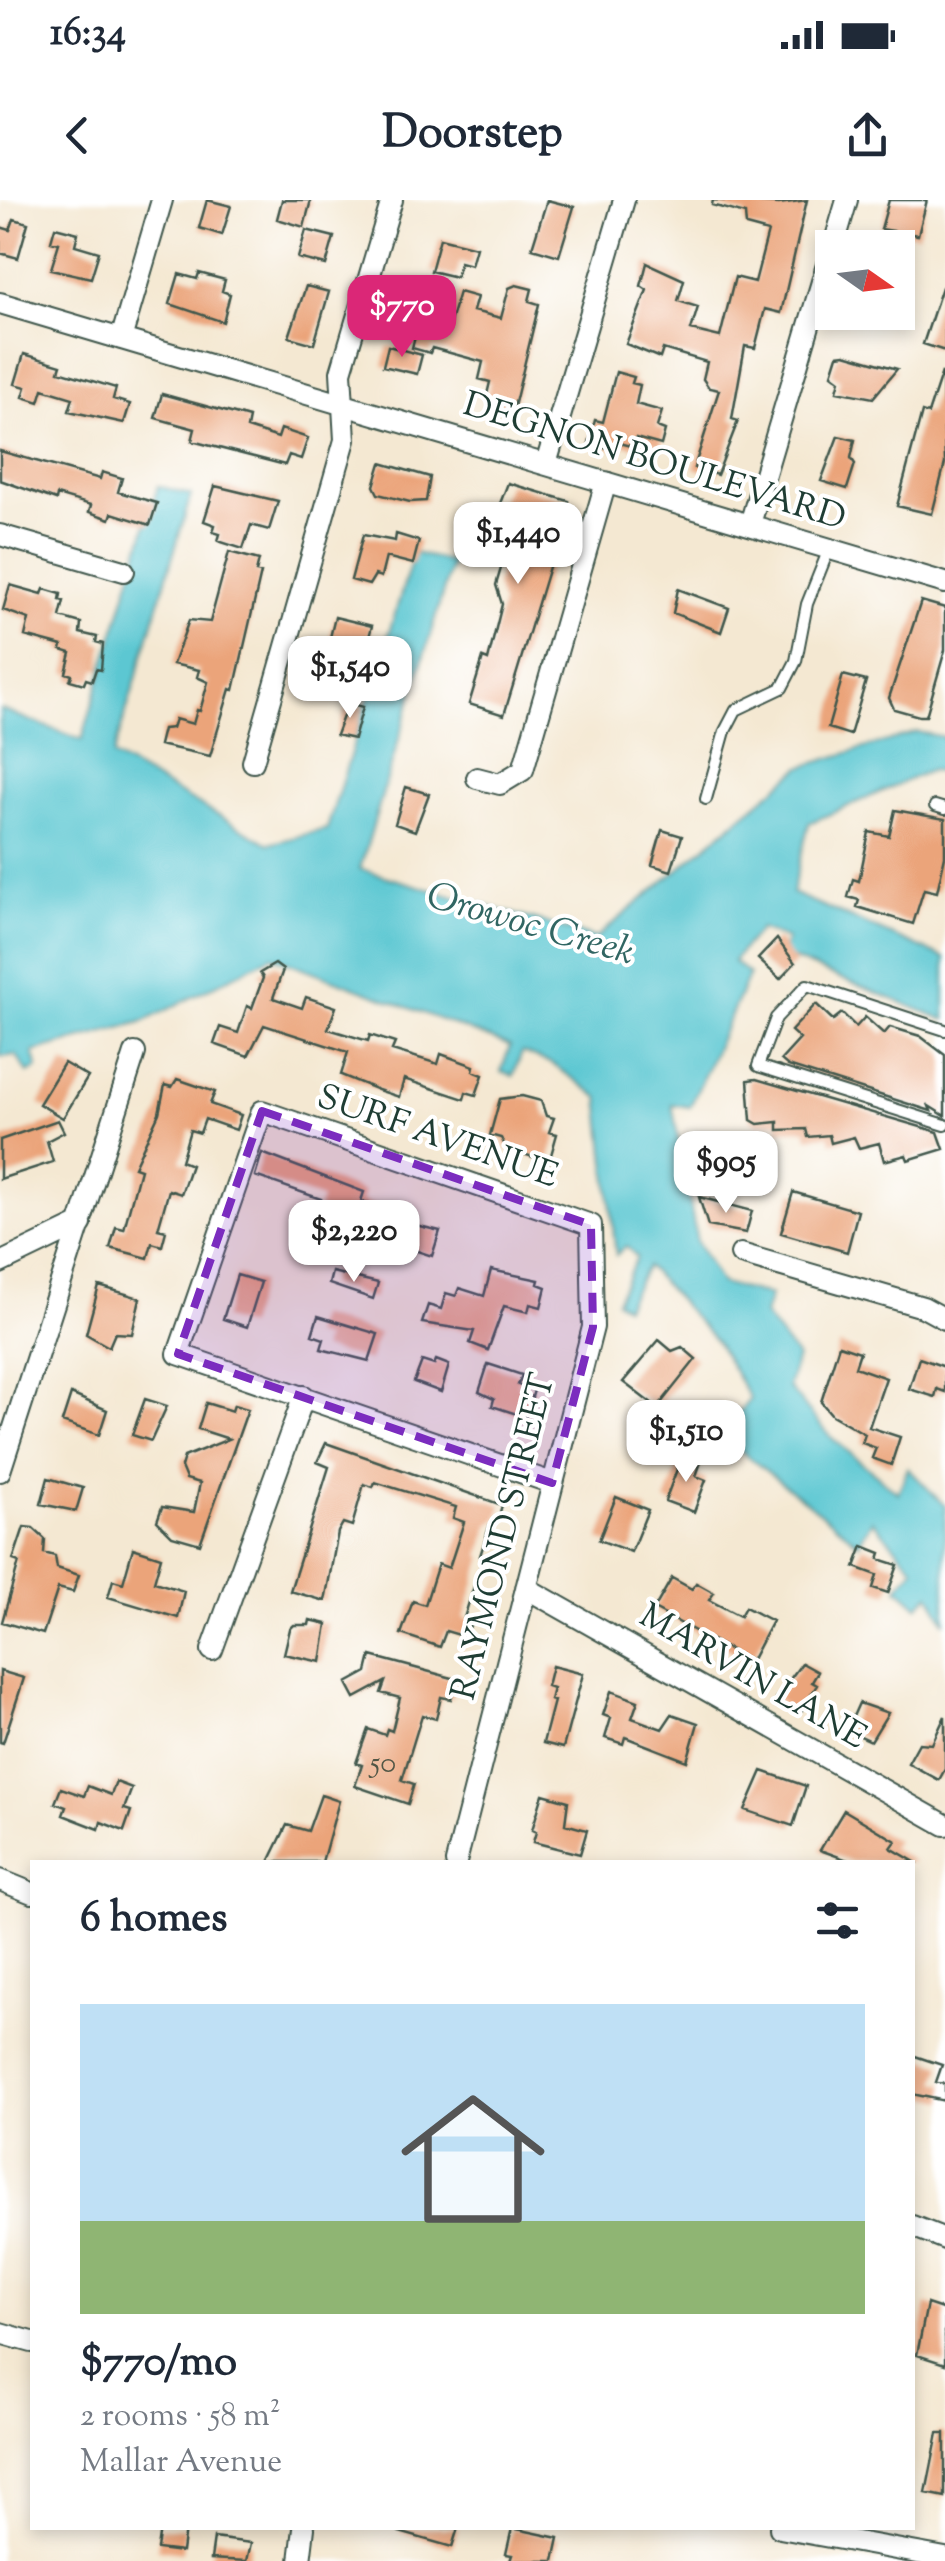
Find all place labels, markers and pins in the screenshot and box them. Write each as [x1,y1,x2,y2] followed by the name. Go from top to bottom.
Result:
[343,275,461,360] pin: $770
[437,502,599,587] pin: $1,440
[269,636,431,721] pin: $1,540
[667,1131,785,1216] pin: $905
[273,1200,435,1285] pin: $2,220
[605,1400,767,1485] pin: $1,510

